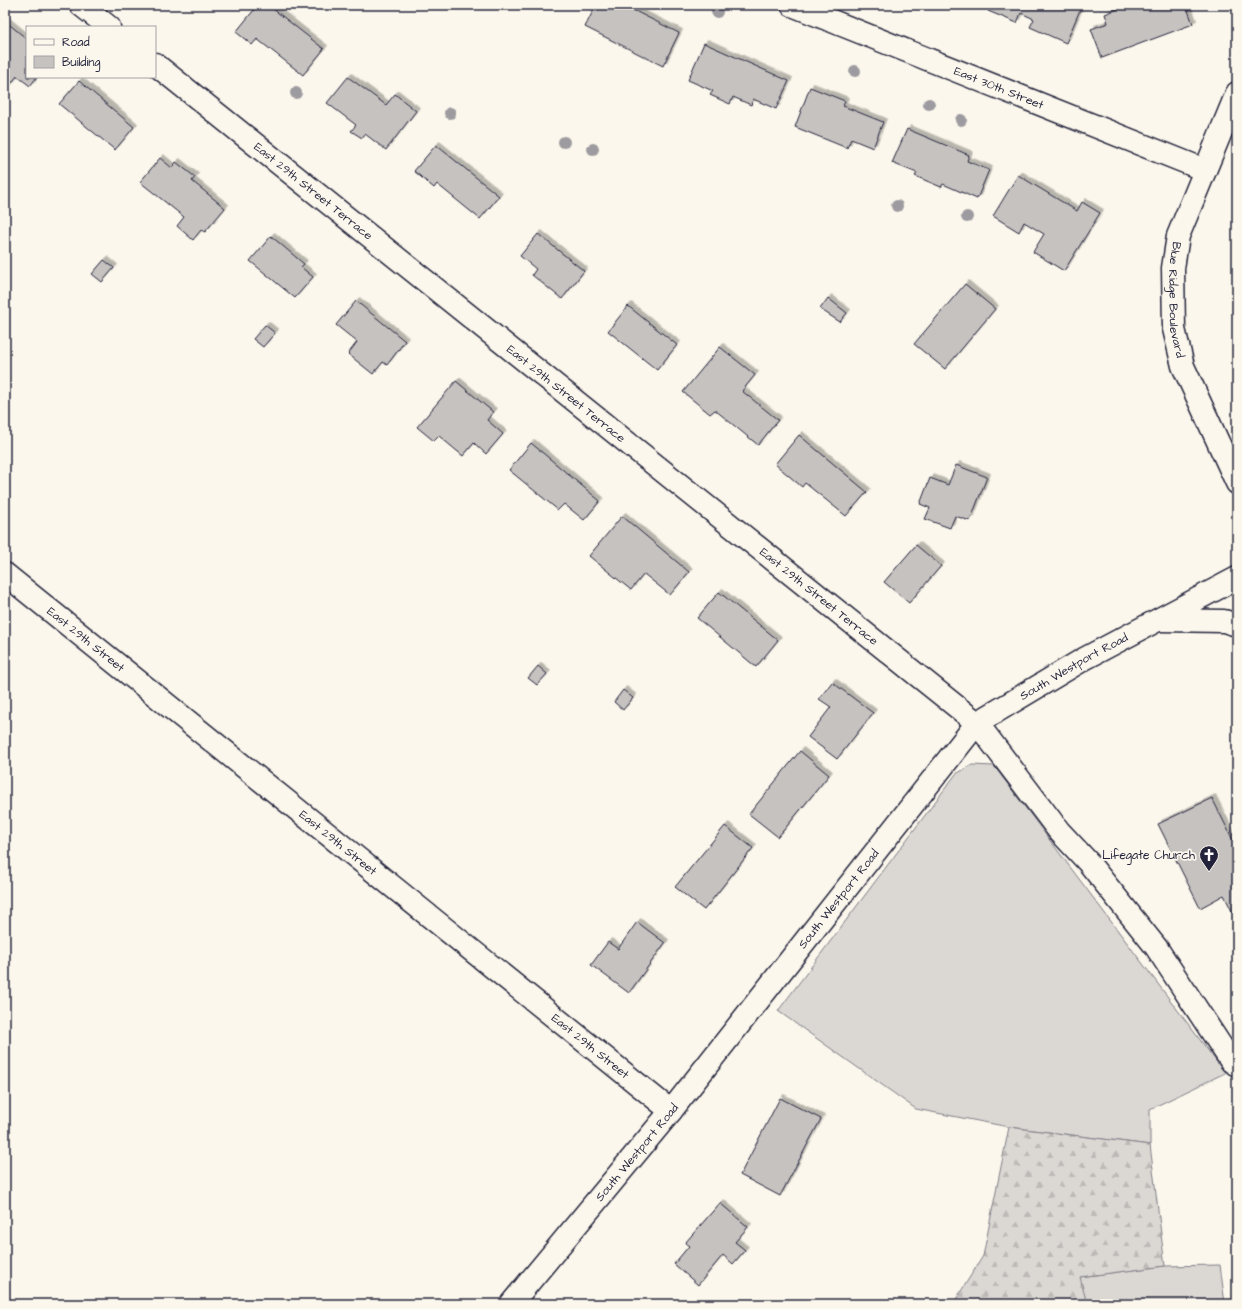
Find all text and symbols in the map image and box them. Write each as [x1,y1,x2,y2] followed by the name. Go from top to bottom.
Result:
[26,26,156,78] legend
[62,34,90,51] text: Road
[62,54,100,72] text: Building
[952,62,1047,113] street label: East 30th Street
[250,138,377,244] street label: East 29th Street Terrace
[1164,241,1189,359] street label: Blue Ridge Boulevard
[503,341,629,447] street label: East 29th Street Terrace
[756,544,882,649] street label: East 29th Street Terrace
[44,603,129,676] street label: East 29th Street
[1016,629,1131,704] street label: South Westport Road
[296,806,381,879] street label: East 29th Street
[1198,844,1220,872] church icon: Lifegate Church
[794,846,883,952] street label: South Westport Road
[1102,847,1195,865] place label: Lifegate Church
[548,1009,633,1083] street label: East 29th Street
[591,1100,682,1205] street label: South Westport Road

